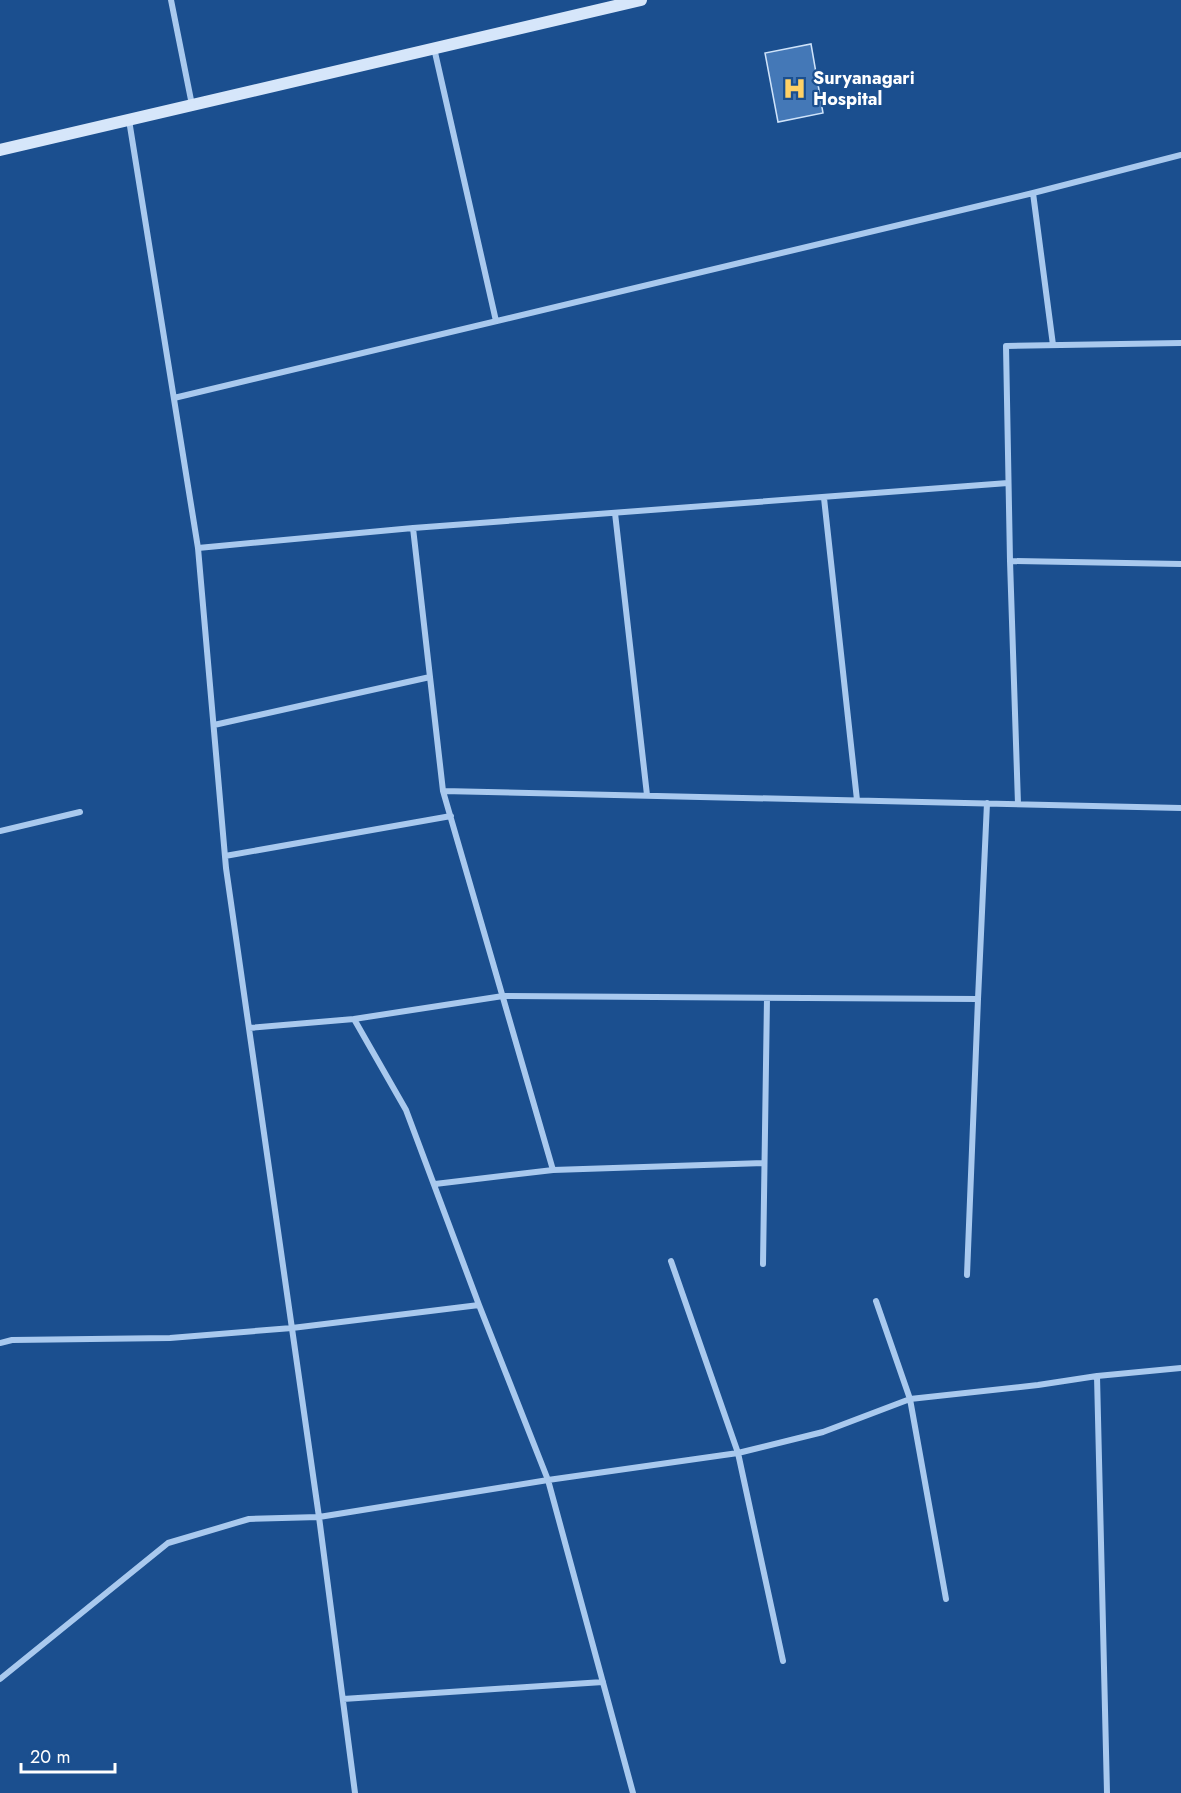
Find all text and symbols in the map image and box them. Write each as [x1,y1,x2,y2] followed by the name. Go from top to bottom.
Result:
[813,65,915,112] place label: Suryanagari Hospital
[782,75,808,101] hospital icon: Suryanagari Hospital
[21,1736,116,1774] scale bar
[30,1744,70,1770] text: 20 m

